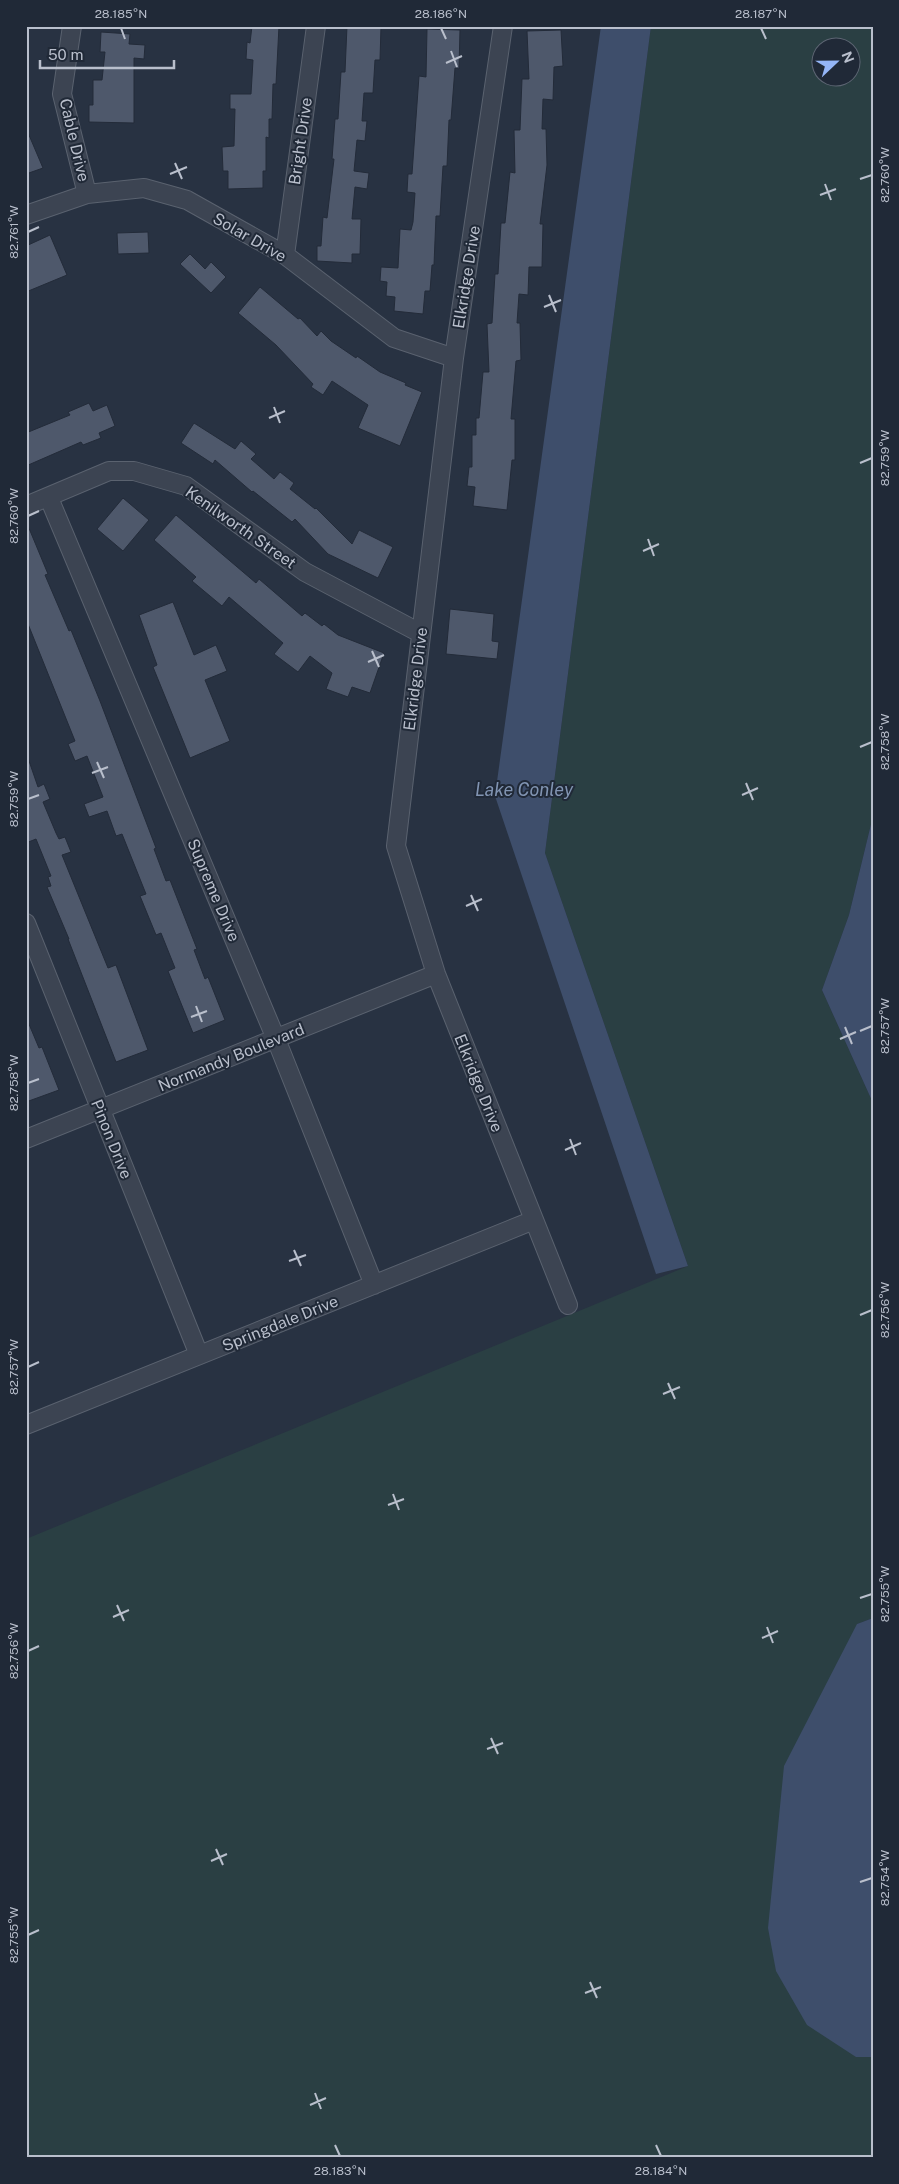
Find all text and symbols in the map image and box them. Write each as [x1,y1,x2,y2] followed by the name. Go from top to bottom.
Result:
[95,7,147,21] text: 28.185°N
[415,7,467,21] text: 28.186°N
[735,7,787,21] text: 28.187°N
[40,38,174,70] scale bar
[812,38,862,88] north arrow
[48,46,83,63] text: 50 m
[839,49,858,65] text: N
[285,96,316,186] street label: Bright Drive
[56,97,93,184] street label: Cable Drive
[878,147,892,203] text: 82.760°W
[7,205,21,259] text: 82.761°W
[210,209,290,266] street label: Solar Drive
[449,224,484,330] street label: Elkridge Drive
[878,429,892,486] text: 82.759°W
[182,482,300,573] street label: Kenilworth Street
[7,488,21,544] text: 82.760°W
[400,626,431,732] street label: Elkridge Drive
[878,713,892,770] text: 82.758°W
[7,770,21,827] text: 82.759°W
[475,779,574,800] water label: Lake Conley
[183,836,244,944] street label: Supreme Drive
[878,997,892,1054] text: 82.757°W
[155,1019,307,1095] street label: Normandy Boulevard
[450,1031,507,1135] street label: Elkridge Drive
[7,1054,21,1111] text: 82.758°W
[87,1097,136,1182] street label: Pinon Drive
[878,1281,892,1338] text: 82.756°W
[219,1292,341,1355] street label: Springdale Drive
[7,1338,21,1395] text: 82.757°W
[878,1565,892,1622] text: 82.755°W
[7,1622,21,1679] text: 82.756°W
[878,1849,892,1906] text: 82.754°W
[7,1906,21,1963] text: 82.755°W
[314,2164,366,2178] text: 28.183°N
[635,2164,687,2178] text: 28.184°N

